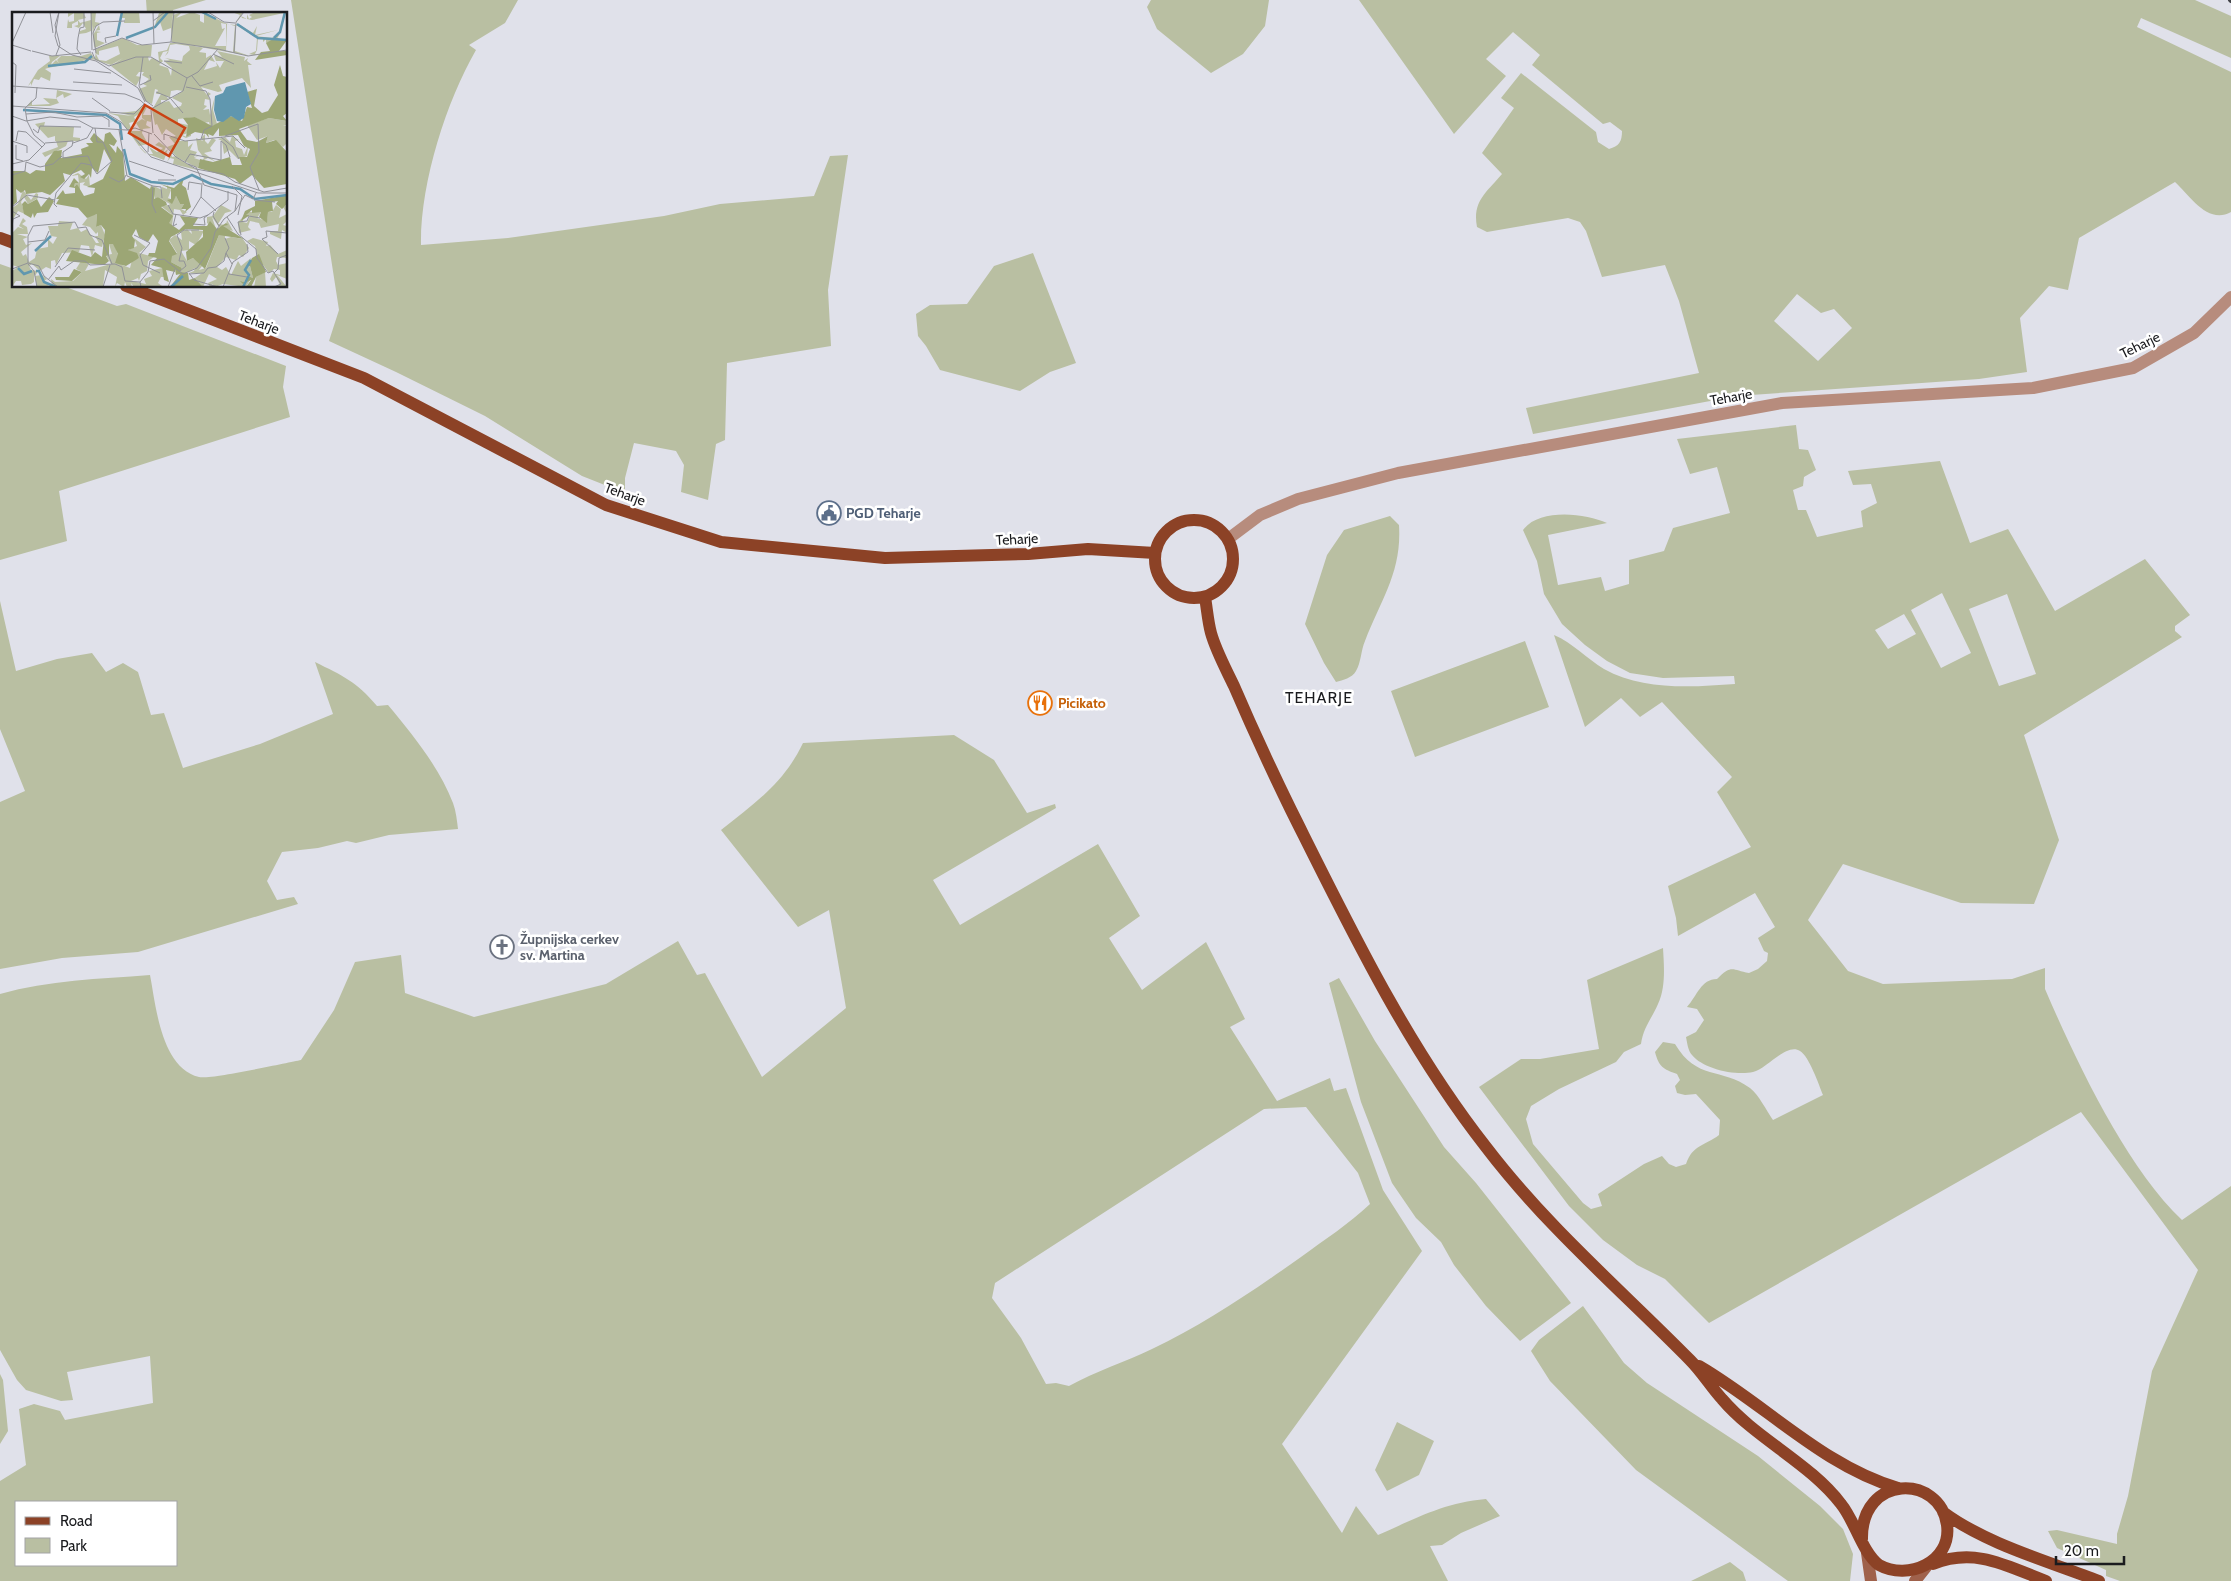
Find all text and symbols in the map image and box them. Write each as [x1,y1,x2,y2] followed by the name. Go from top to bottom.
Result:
[12,12,288,288] inset map
[236,306,282,338] street label: Teharje
[2117,328,2163,362] street label: Teharje
[1709,384,1753,410] street label: Teharje
[602,478,648,510] street label: Teharje
[816,500,842,526] public building icon: PGD Teharje
[846,504,921,522] place label: PGD Teharje
[995,529,1039,549] street label: Teharje
[1285,688,1353,707] district label: TEHARJE
[1027,690,1053,716] restaurant icon: Picikato
[1058,694,1106,712] place label: Picikato
[520,930,619,964] place label: Župnijska cerkev sv. Martina
[489,934,515,960] church icon: Župnijska cerkev sv. Martina
[15,1501,178,1566] legend
[60,1512,93,1530] text: Road
[2056,1534,2124,1566] scale bar
[60,1537,87,1555] text: Park
[2064,1542,2099,1560] text: 20 m

